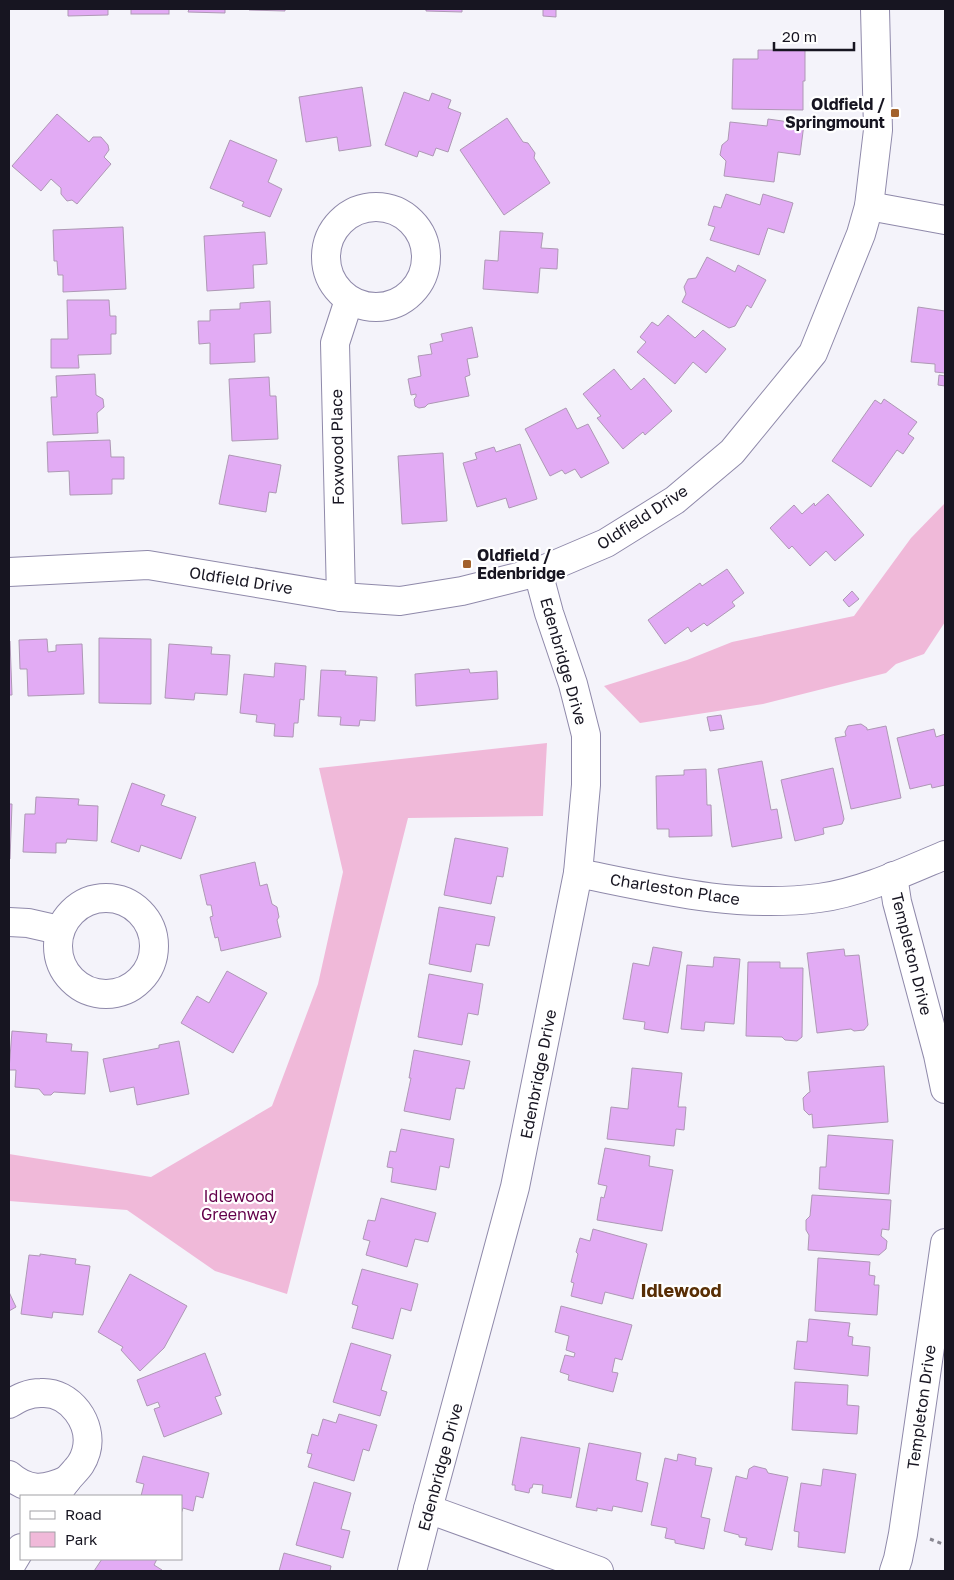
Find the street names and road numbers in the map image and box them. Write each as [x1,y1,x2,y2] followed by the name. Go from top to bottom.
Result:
[326,389,348,505] street label: Foxwood Place
[593,480,691,554] street label: Oldfield Drive
[188,562,294,598] street label: Oldfield Drive
[536,595,592,727] street label: Edenbridge Drive
[609,869,741,909] street label: Charleston Place
[887,891,937,1017] street label: Templeton Drive
[516,1008,560,1140] street label: Edenbridge Drive
[902,1343,940,1471] street label: Templeton Drive
[413,1401,467,1533] street label: Edenbridge Drive

